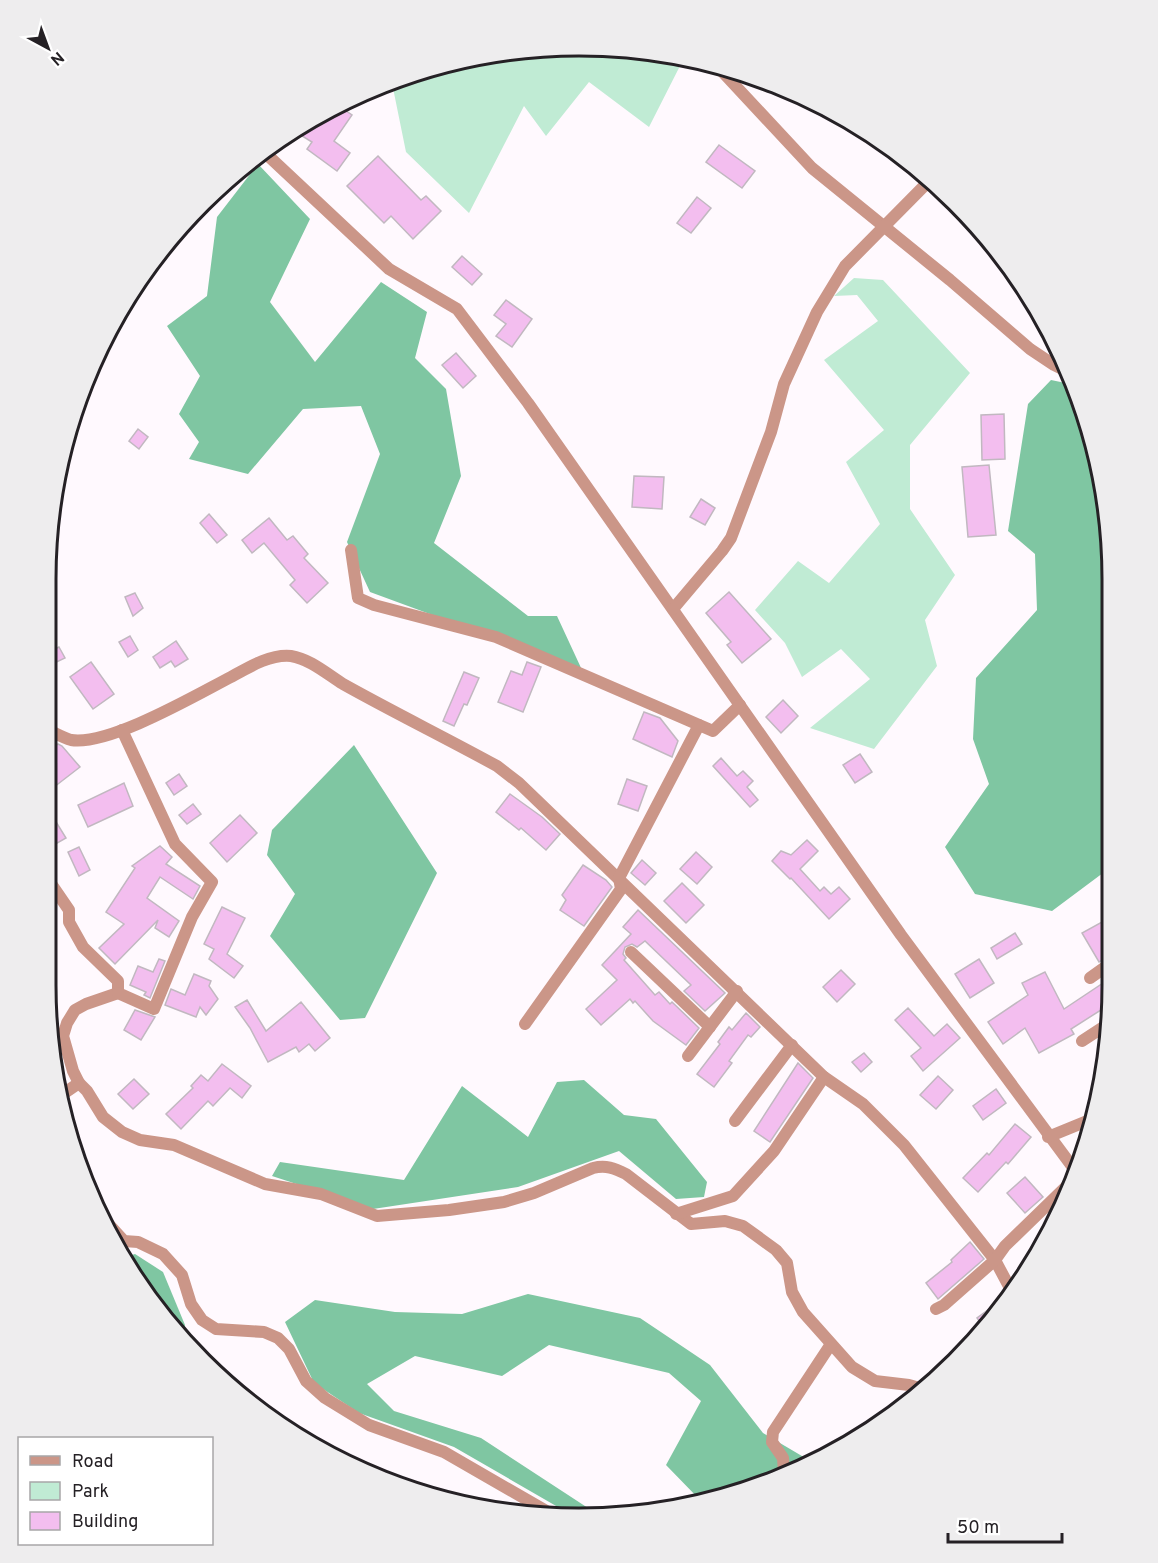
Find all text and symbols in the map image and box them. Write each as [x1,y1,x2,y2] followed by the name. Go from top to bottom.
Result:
[18,18,78,78] north arrow
[46,46,67,69] text: N
[18,1437,213,1545] legend
[72,1451,114,1474] text: Road
[72,1481,109,1504] text: Park
[948,1506,1062,1544] scale bar
[72,1511,138,1534] text: Building
[957,1517,999,1540] text: 50 m

